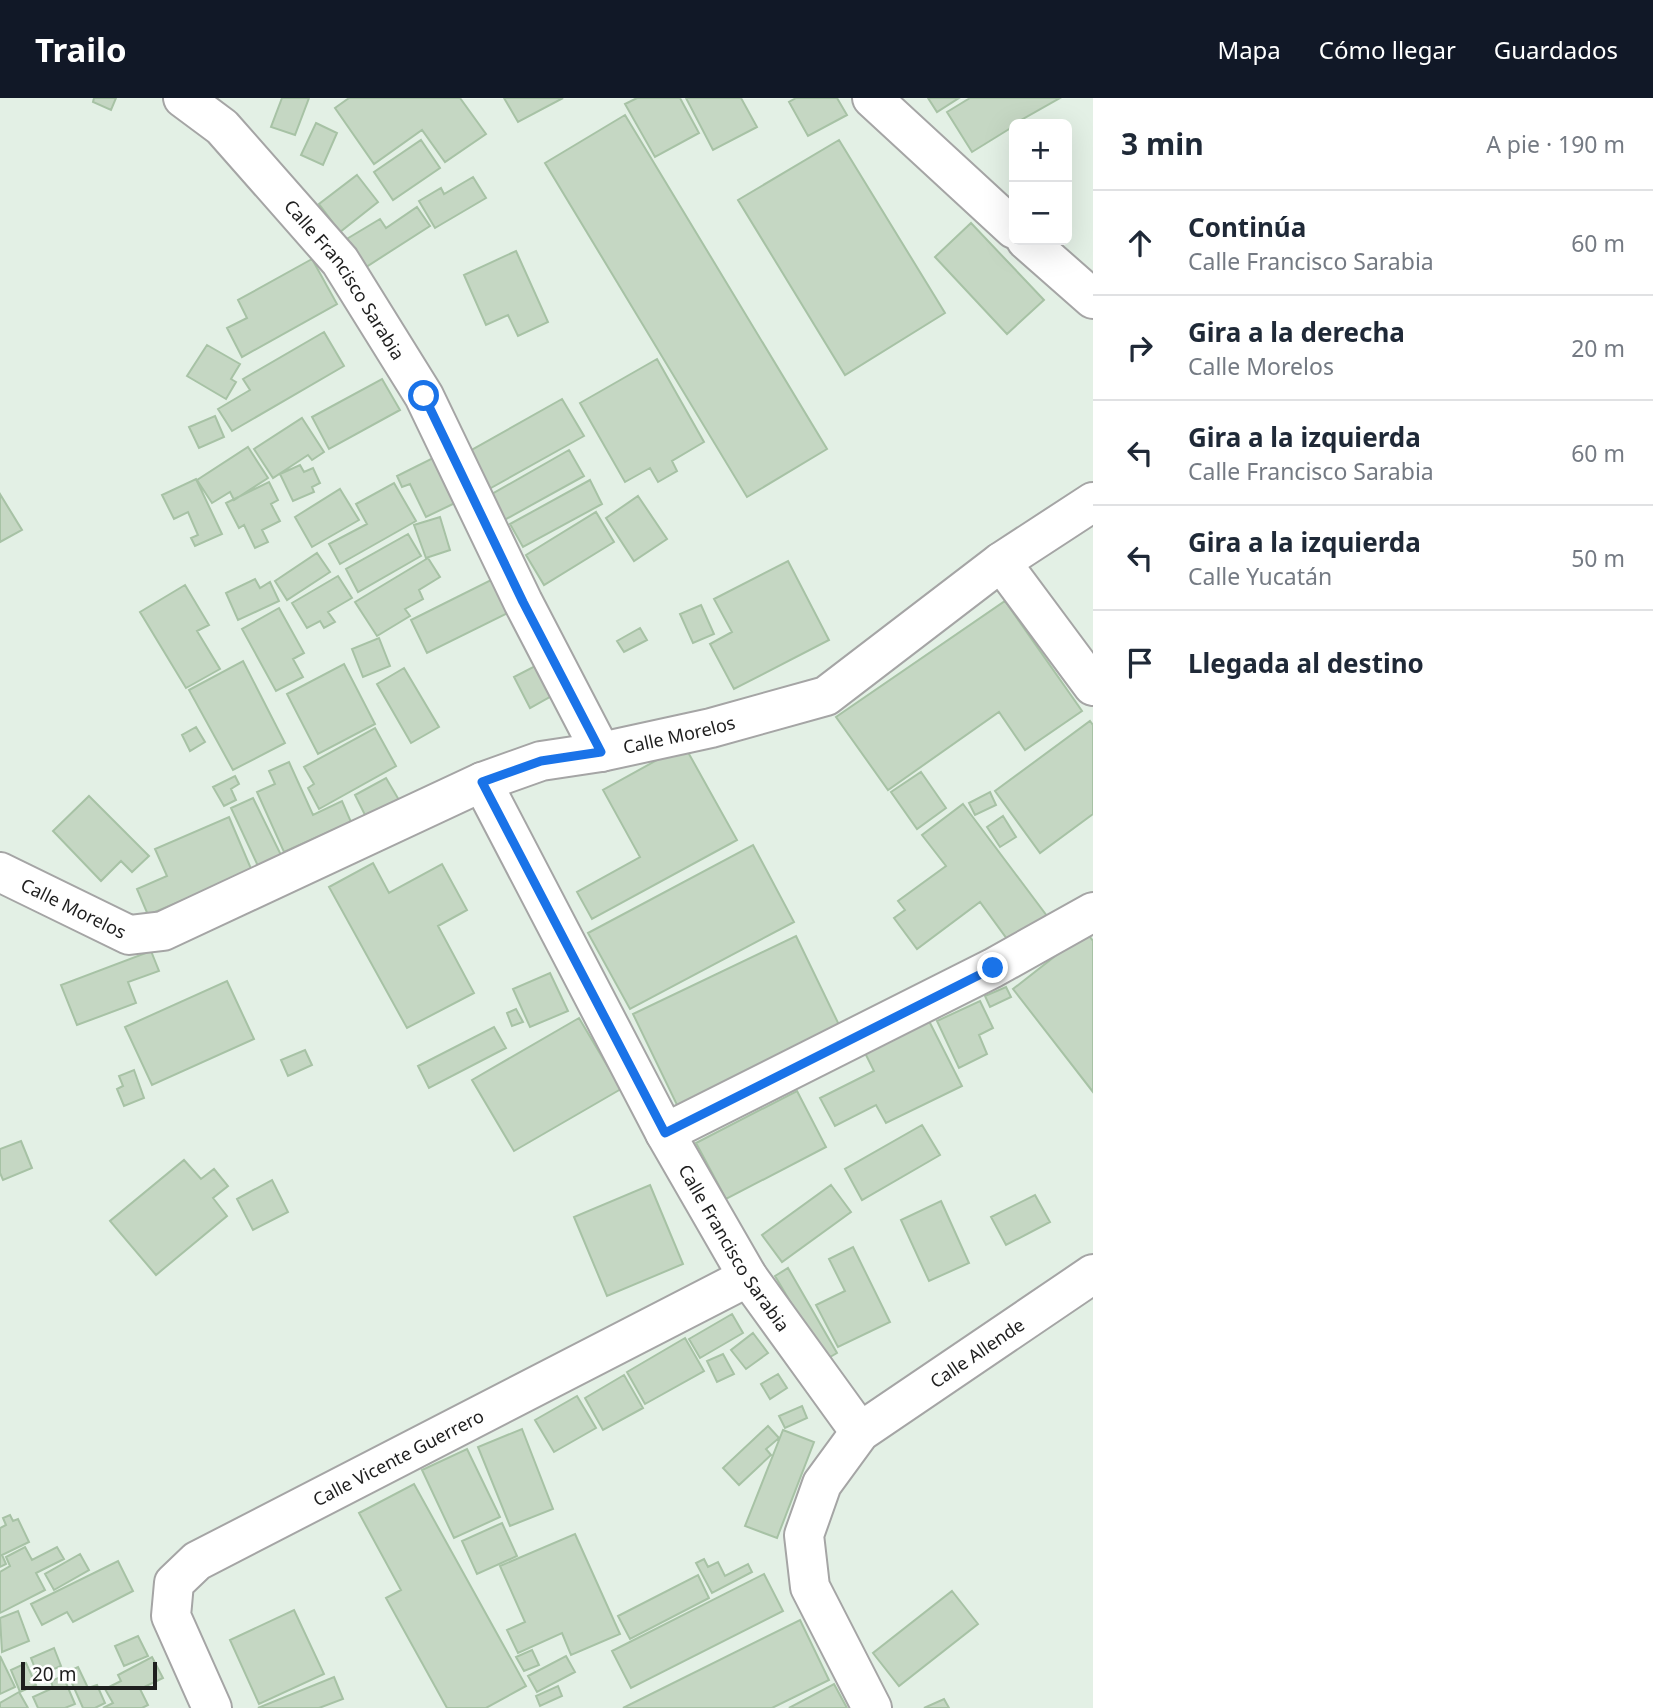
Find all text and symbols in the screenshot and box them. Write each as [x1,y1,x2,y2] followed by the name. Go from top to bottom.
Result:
[35,27,127,72] text: Trailo
[1217,33,1281,66] text: Mapa
[1319,33,1456,66] text: Cómo llegar
[1494,33,1618,66] text: Guardados
[1009,119,1072,245] map controls
[1009,119,1072,182] button: +
[1121,123,1204,164] text: 3 min
[1486,128,1625,160] text: A pie · 190 m
[1009,182,1072,245] button: −
[279,194,410,364] street label: Calle Francisco Sarabia
[1188,209,1306,245] text: Continúa
[1121,224,1159,262] icon: ahead
[1571,227,1625,259] text: 60 m
[1188,245,1434,277] text: Calle Francisco Sarabia
[1188,314,1405,350] text: Gira a la derecha
[1121,329,1159,367] icon: right
[1571,332,1625,364] text: 20 m
[1188,350,1334,382] text: Calle Morelos
[408,380,439,411] route start
[1188,419,1421,455] text: Gira a la izquierda
[1121,434,1159,472] icon: left
[1571,437,1625,469] text: 60 m
[1188,455,1434,487] text: Calle Francisco Sarabia
[1188,524,1421,560] text: Gira a la izquierda
[1121,539,1159,577] icon: left
[1571,542,1625,574] text: 50 m
[1188,560,1332,592] text: Calle Yucatán
[1121,644,1159,682] icon: arrive
[1188,645,1424,681] text: Llegada al destino
[621,710,738,759] street label: Calle Morelos
[17,872,130,944] street label: Calle Morelos
[977,952,1008,983] route end
[674,1160,795,1336] street label: Calle Francisco Sarabia
[925,1312,1029,1393] street label: Calle Allende
[308,1403,488,1511] street label: Calle Vicente Guerrero
[21,1659,158,1691] scale bar
[32,1661,76,1687] text: 20 m

